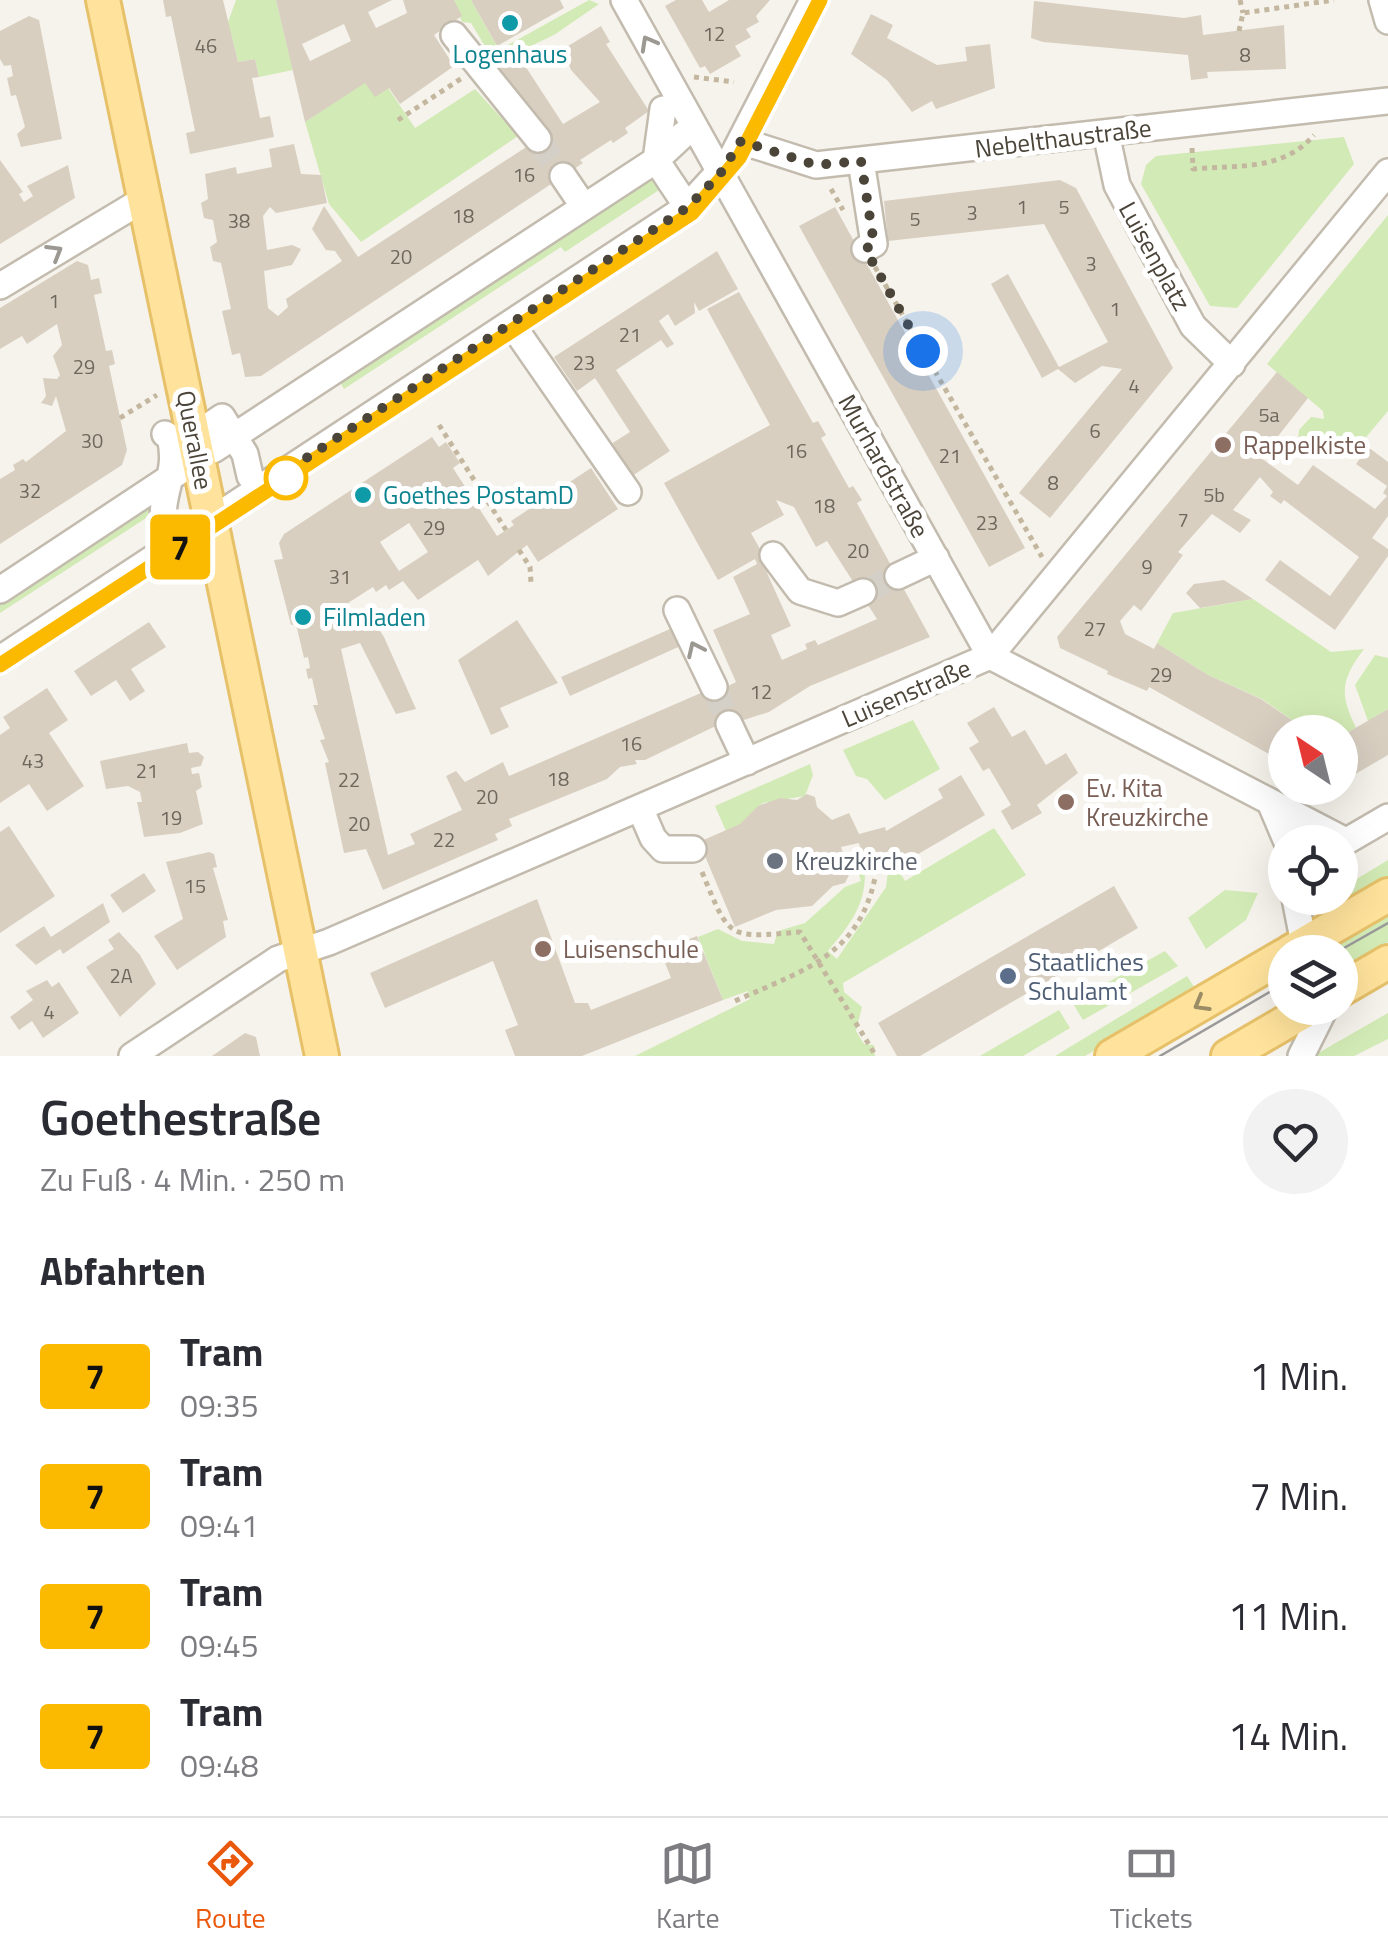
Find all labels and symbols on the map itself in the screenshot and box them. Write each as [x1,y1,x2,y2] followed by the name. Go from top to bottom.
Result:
[499,12,521,34] marker: Logenhaus
[703,18,725,49] house number: 12
[195,30,217,61] house number: 46
[453,35,567,73] place label: Logenhaus
[641,36,661,54] one-way arrow
[1239,39,1251,70] house number: 8
[973,108,1153,168] street label: Nebelthaustraße
[513,159,535,190] house number: 16
[1016,191,1028,222] house number: 1
[1058,191,1070,222] house number: 5
[1109,194,1201,318] street label: Luisenplatz
[966,197,978,228] house number: 3
[452,200,474,231] house number: 18
[909,203,921,234] house number: 5
[228,205,250,236] house number: 38
[390,241,412,272] house number: 20
[44,246,62,265] one-way arrow
[1085,248,1097,279] house number: 3
[48,285,60,316] house number: 1
[1109,293,1121,324] house number: 1
[619,319,641,350] house number: 21
[898,326,948,376] your location
[573,347,595,378] house number: 23
[73,351,95,382] house number: 29
[1128,370,1140,401] house number: 4
[167,387,223,493] street label: Querallee
[829,387,939,545] street label: Murhardstraße
[1258,399,1280,430] house number: 5a
[1089,415,1101,446] house number: 6
[81,425,103,456] house number: 30
[1243,426,1366,464] place label: Rappelkiste
[1212,434,1234,456] marker: Rappelkiste
[785,435,807,466] house number: 16
[939,440,961,471] house number: 21
[265,457,307,499] unlabelled marker
[1047,467,1059,498] house number: 8
[19,475,41,506] house number: 32
[383,476,574,514] place label: Goethes PostamD
[1203,479,1225,510] house number: 5b
[352,484,374,506] marker: Goethes PostamD
[813,490,835,521] house number: 18
[1177,504,1189,535] house number: 7
[976,507,998,538] house number: 23
[423,512,445,543] house number: 29
[148,514,212,580] line badge: 7
[847,535,869,566] house number: 20
[1141,551,1153,582] house number: 9
[329,561,351,592] house number: 31
[323,598,426,636] place label: Filmladen
[292,606,314,628] marker: Filmladen
[1084,613,1106,644] house number: 27
[688,641,708,659] one-way arrow
[836,649,976,737] street label: Luisenstraße
[1150,659,1172,690] house number: 29
[750,676,772,707] house number: 12
[1268,715,1358,805] north arrow
[620,728,642,759] house number: 16
[22,745,44,776] house number: 43
[136,755,158,786] house number: 21
[547,763,569,794] house number: 18
[338,764,360,795] house number: 22
[1086,769,1209,836] place label: Ev. Kita Kreuzkirche
[476,781,498,812] house number: 20
[1055,791,1077,813] marker: Ev. Kita Kreuzkirche
[160,802,182,833] house number: 19
[348,808,370,839] house number: 20
[433,824,455,855] house number: 22
[795,842,918,880] place label: Kreuzkirche
[764,850,786,872] marker: Kreuzkirche
[184,870,206,901] house number: 15
[563,930,699,968] place label: Luisenschule
[532,938,554,960] marker: Luisenschule
[1028,943,1144,1010] place label: Staatliches Schulamt
[109,960,133,991] house number: 2A
[997,965,1019,987] marker: Staatliches Schulamt
[1194,992,1212,1011] one-way arrow
[43,996,55,1027] house number: 4

